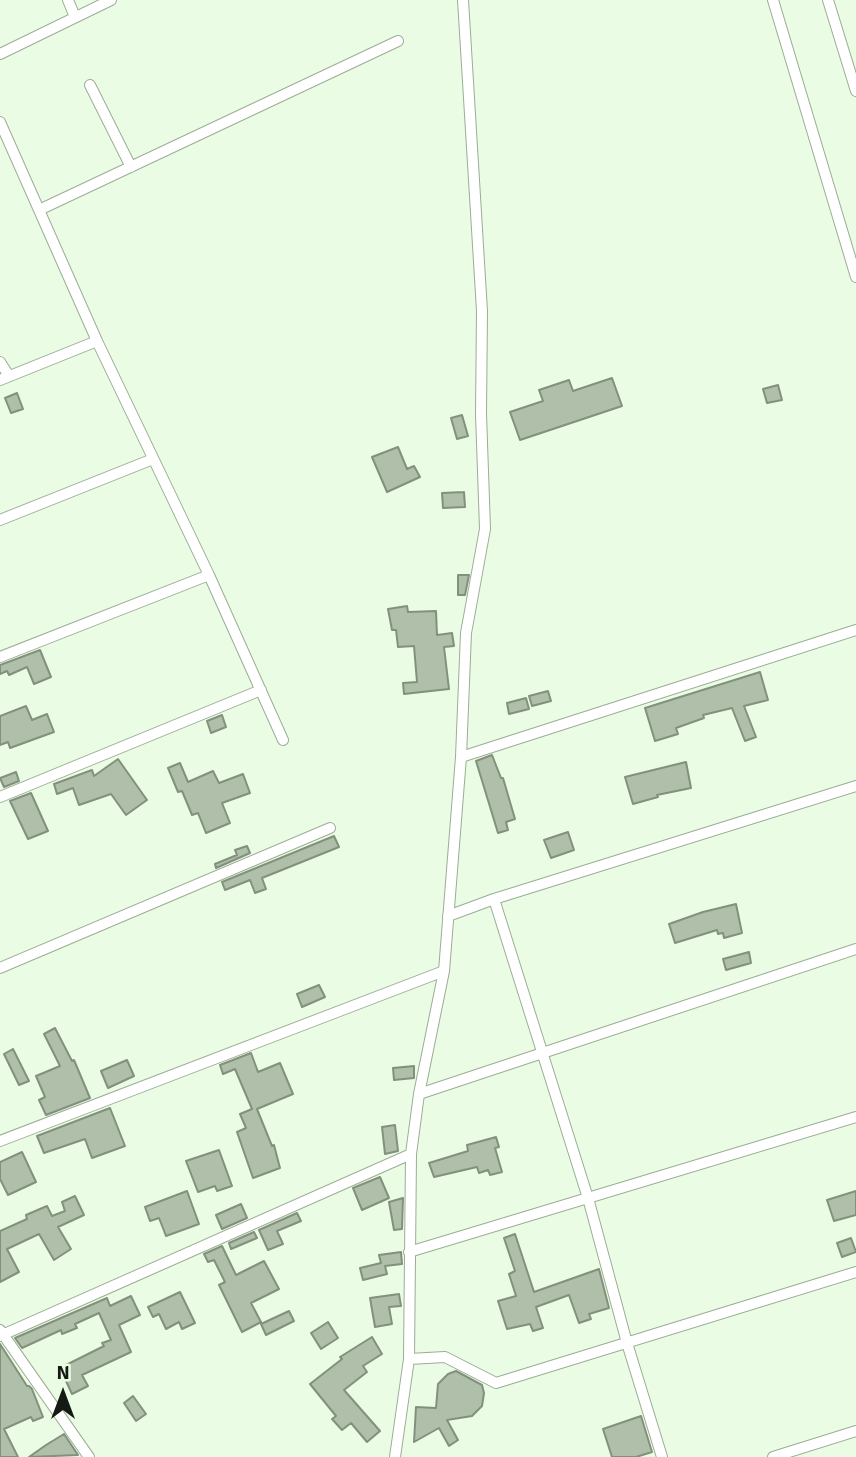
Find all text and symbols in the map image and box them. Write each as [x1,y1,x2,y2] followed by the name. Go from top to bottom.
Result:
[28,1359,98,1429] north arrow
[56,1361,70,1385] text: N

